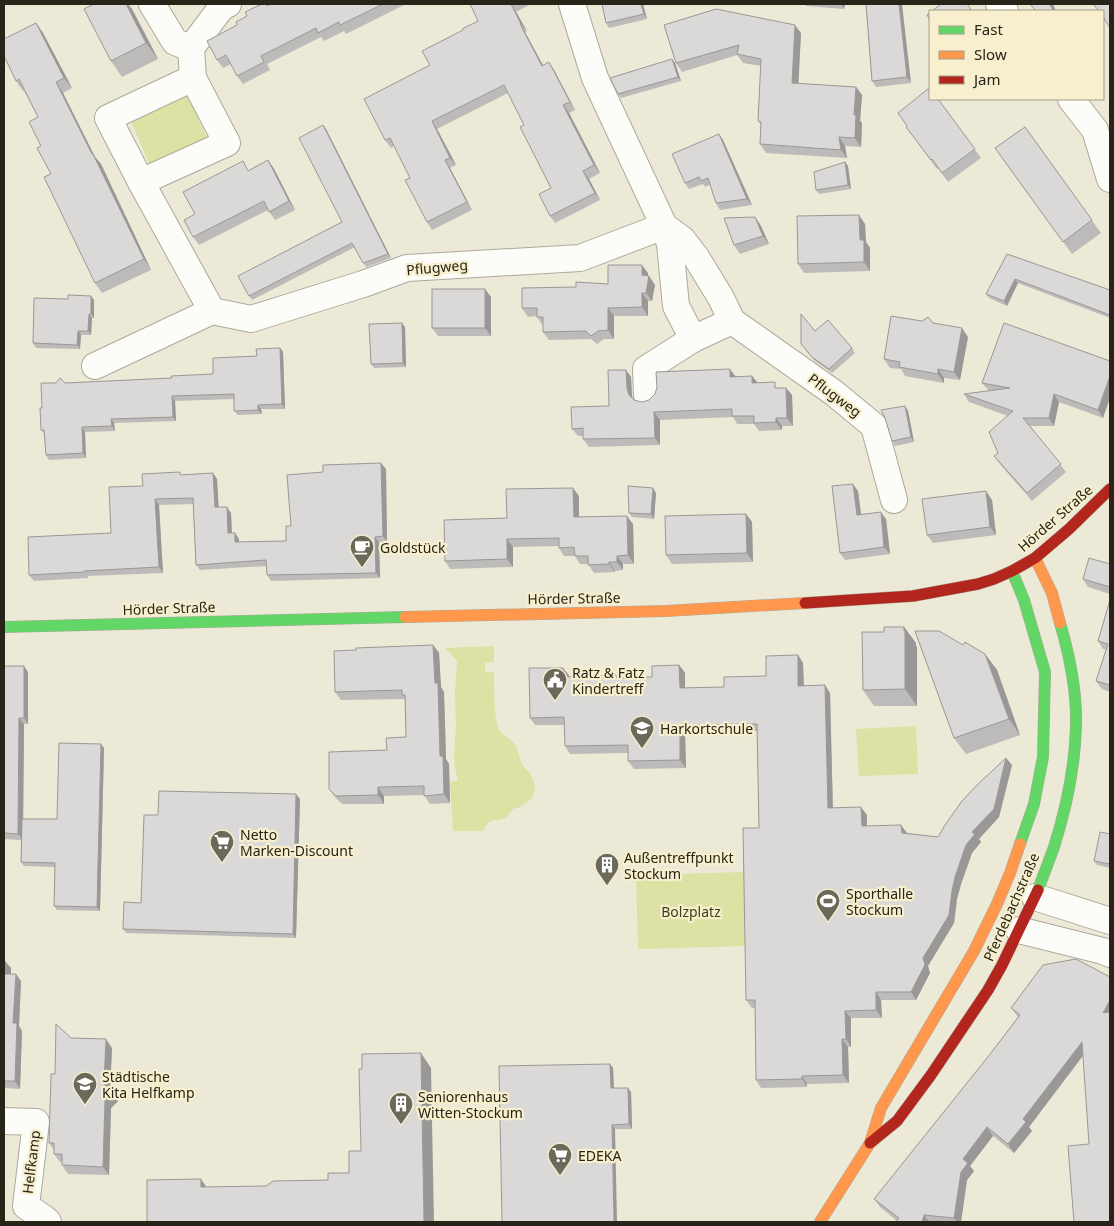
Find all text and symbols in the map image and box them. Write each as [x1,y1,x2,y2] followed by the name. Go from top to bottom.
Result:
[929,10,1104,100] legend
[974,19,1003,39] text: Fast
[974,44,1007,64] text: Slow
[972,69,1001,89] text: Jam
[405,255,469,279] street label: Pflugweg
[805,369,865,421] street label: Pflugweg
[1014,480,1096,556] street label: Hörder Straße
[349,534,375,568] cafe icon: Goldstück
[380,538,446,557] place label: Goldstück
[527,588,621,608] street label: Hörder Straße
[122,597,216,619] street label: Hörder Straße
[572,663,645,698] place label: Ratz & Fatz Kindertreff
[542,667,568,701] public building icon: Ratz & Fatz Kindertreff
[629,715,655,749] school or university icon: Harkortschule
[660,719,753,738] place label: Harkortschule
[240,825,353,860] place label: Netto Marken-Discount
[209,829,235,863] supermarket icon: Netto Marken-Discount
[624,848,734,883] place label: Außentreffpunkt Stockum
[979,850,1043,964] street label: Pferdebachstraße
[594,852,620,886] building icon: Außentreffpunkt Stockum
[846,884,913,919] place label: Sporthalle Stockum
[815,888,841,922] sports icon: Sporthalle Stockum
[661,902,721,921] park label: Bolzplatz
[102,1067,195,1102] place label: Städtische Kita Helfkamp
[72,1071,98,1105] school or university icon: Städtische Kita Helfkamp
[418,1087,523,1122] place label: Seniorenhaus Witten-Stockum
[388,1091,414,1125] building icon: Seniorenhaus Witten-Stockum
[18,1129,44,1195] street label: Helfkamp
[547,1142,573,1176] supermarket icon: EDEKA
[578,1146,621,1165] place label: EDEKA

